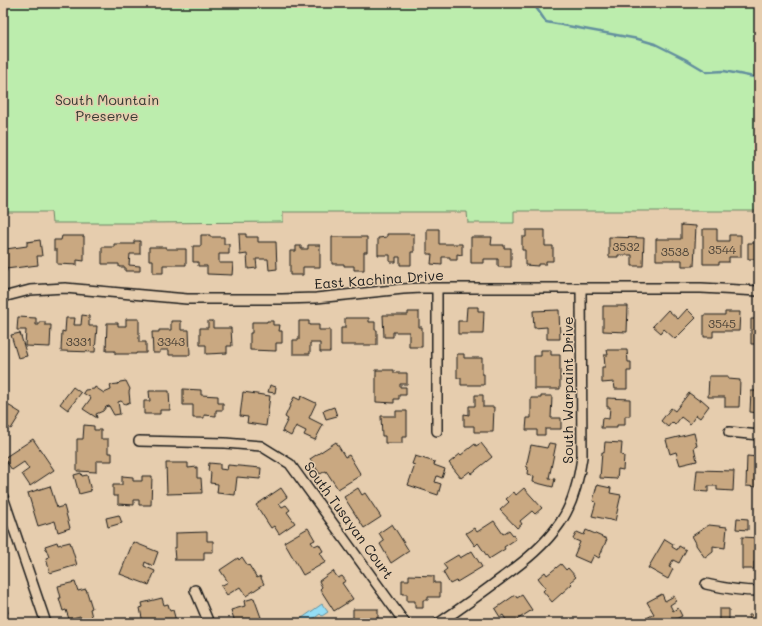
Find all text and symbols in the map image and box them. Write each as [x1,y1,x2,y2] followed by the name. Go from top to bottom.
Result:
[55,90,159,125] park label: South Mountain Preserve
[612,238,640,254] house number: 3532
[708,241,736,257] house number: 3544
[661,243,689,259] house number: 3538
[314,265,444,293] street label: East Kachina Drive
[708,315,736,331] house number: 3545
[558,316,577,464] street label: South Warpaint Drive
[66,333,92,349] house number: 3331
[157,333,185,349] house number: 3343
[300,457,398,583] street label: South Tusayan Court

